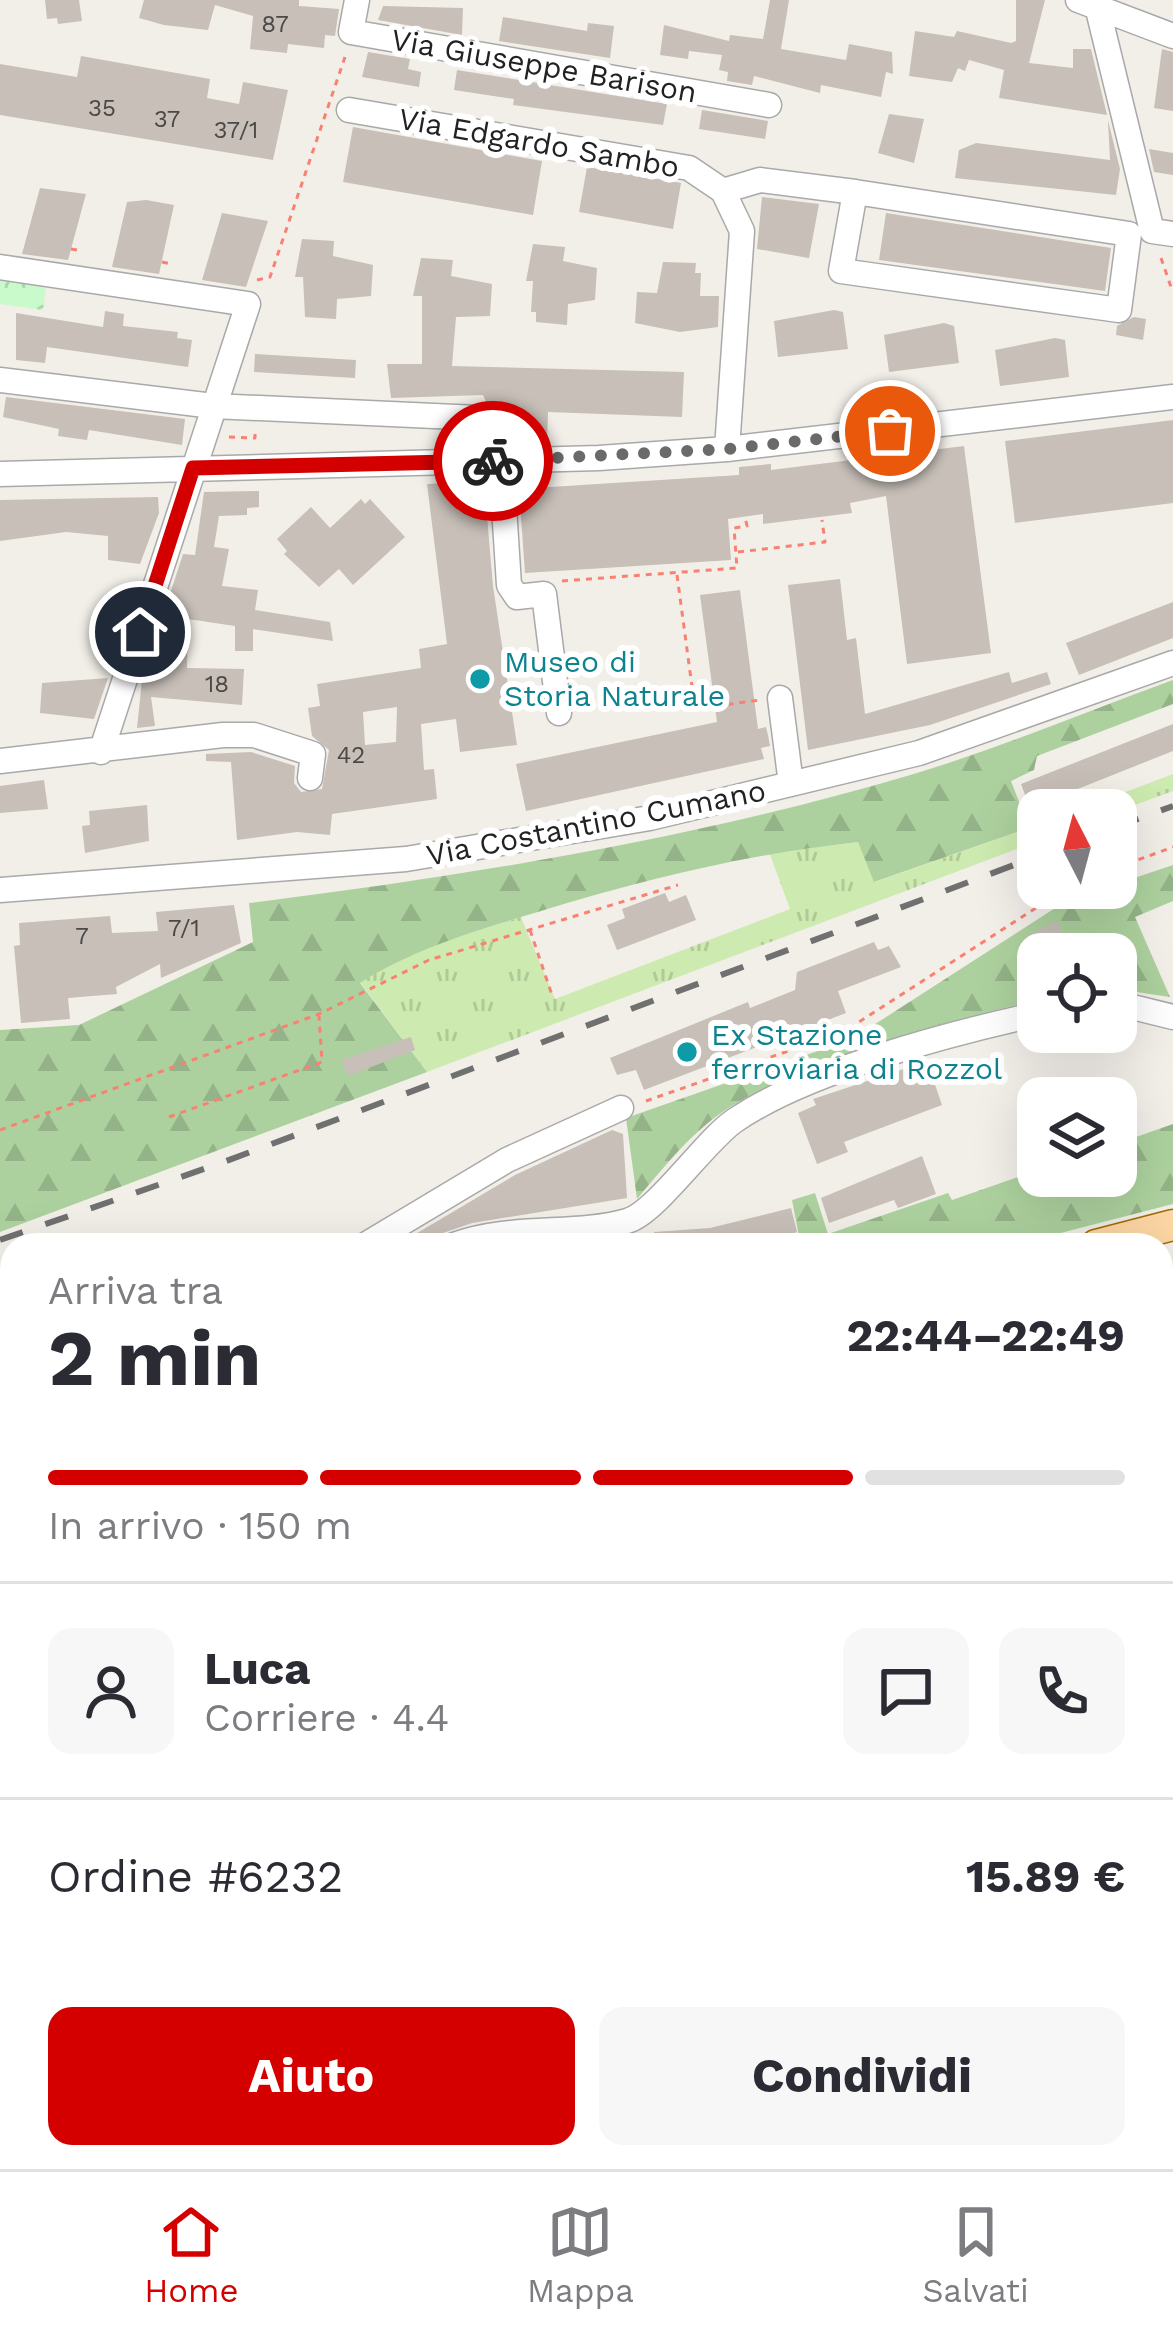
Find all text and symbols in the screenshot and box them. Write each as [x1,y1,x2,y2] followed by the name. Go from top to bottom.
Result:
[261,10,289,38] house number: 87
[389,21,700,110] street label: Via Giuseppe Barison
[88,94,116,122] house number: 35
[396,101,682,184] street label: Via Edgardo Sambo
[154,105,180,133] house number: 37
[214,116,258,144] house number: 37/1
[839,380,941,482] pin
[857,398,923,464] icon: bag
[433,401,553,521] courier
[460,428,526,494] icon: bike
[89,581,191,683] pin
[107,599,173,665] icon: home
[504,644,725,713] place label: Museo di Storia Naturale
[467,666,493,692] marker: Museo di Storia Naturale
[205,670,229,698] house number: 18
[337,741,365,769] house number: 42
[423,772,768,873] street label: Via Costantino Cumano
[1017,789,1137,909] north arrow
[1017,789,1137,1197] map controls
[168,914,200,942] house number: 7/1
[75,922,89,950] house number: 7
[1017,933,1137,1053] button: locate
[711,1017,1002,1086] place label: Ex Stazione ferroviaria di Rozzol
[674,1039,700,1065] marker: Ex Stazione ferroviaria di Rozzol
[1017,1077,1137,1197] button: layers
[48,1268,223,1313] text: Arriva tra
[847,1309,1125,1362] text: 22:44–22:49
[48,1312,261,1404] text: 2 min
[48,1503,352,1548] text: In arrivo · 150 m
[48,1628,174,1754] button: person
[843,1628,969,1754] button: chat
[999,1628,1125,1754] button: phone
[204,1642,310,1695] text: Luca
[204,1695,449,1740] text: Corriere · 4.4
[48,1850,343,1903] text: Ordine #6232
[966,1850,1125,1903] text: 15.89 €
[48,2007,575,2145] button: Aiuto
[599,2007,1125,2145] button: Condividi
[144,2199,239,2310] tab: Home
[527,2199,634,2310] tab: Mappa
[922,2199,1029,2310] tab: Salvati

